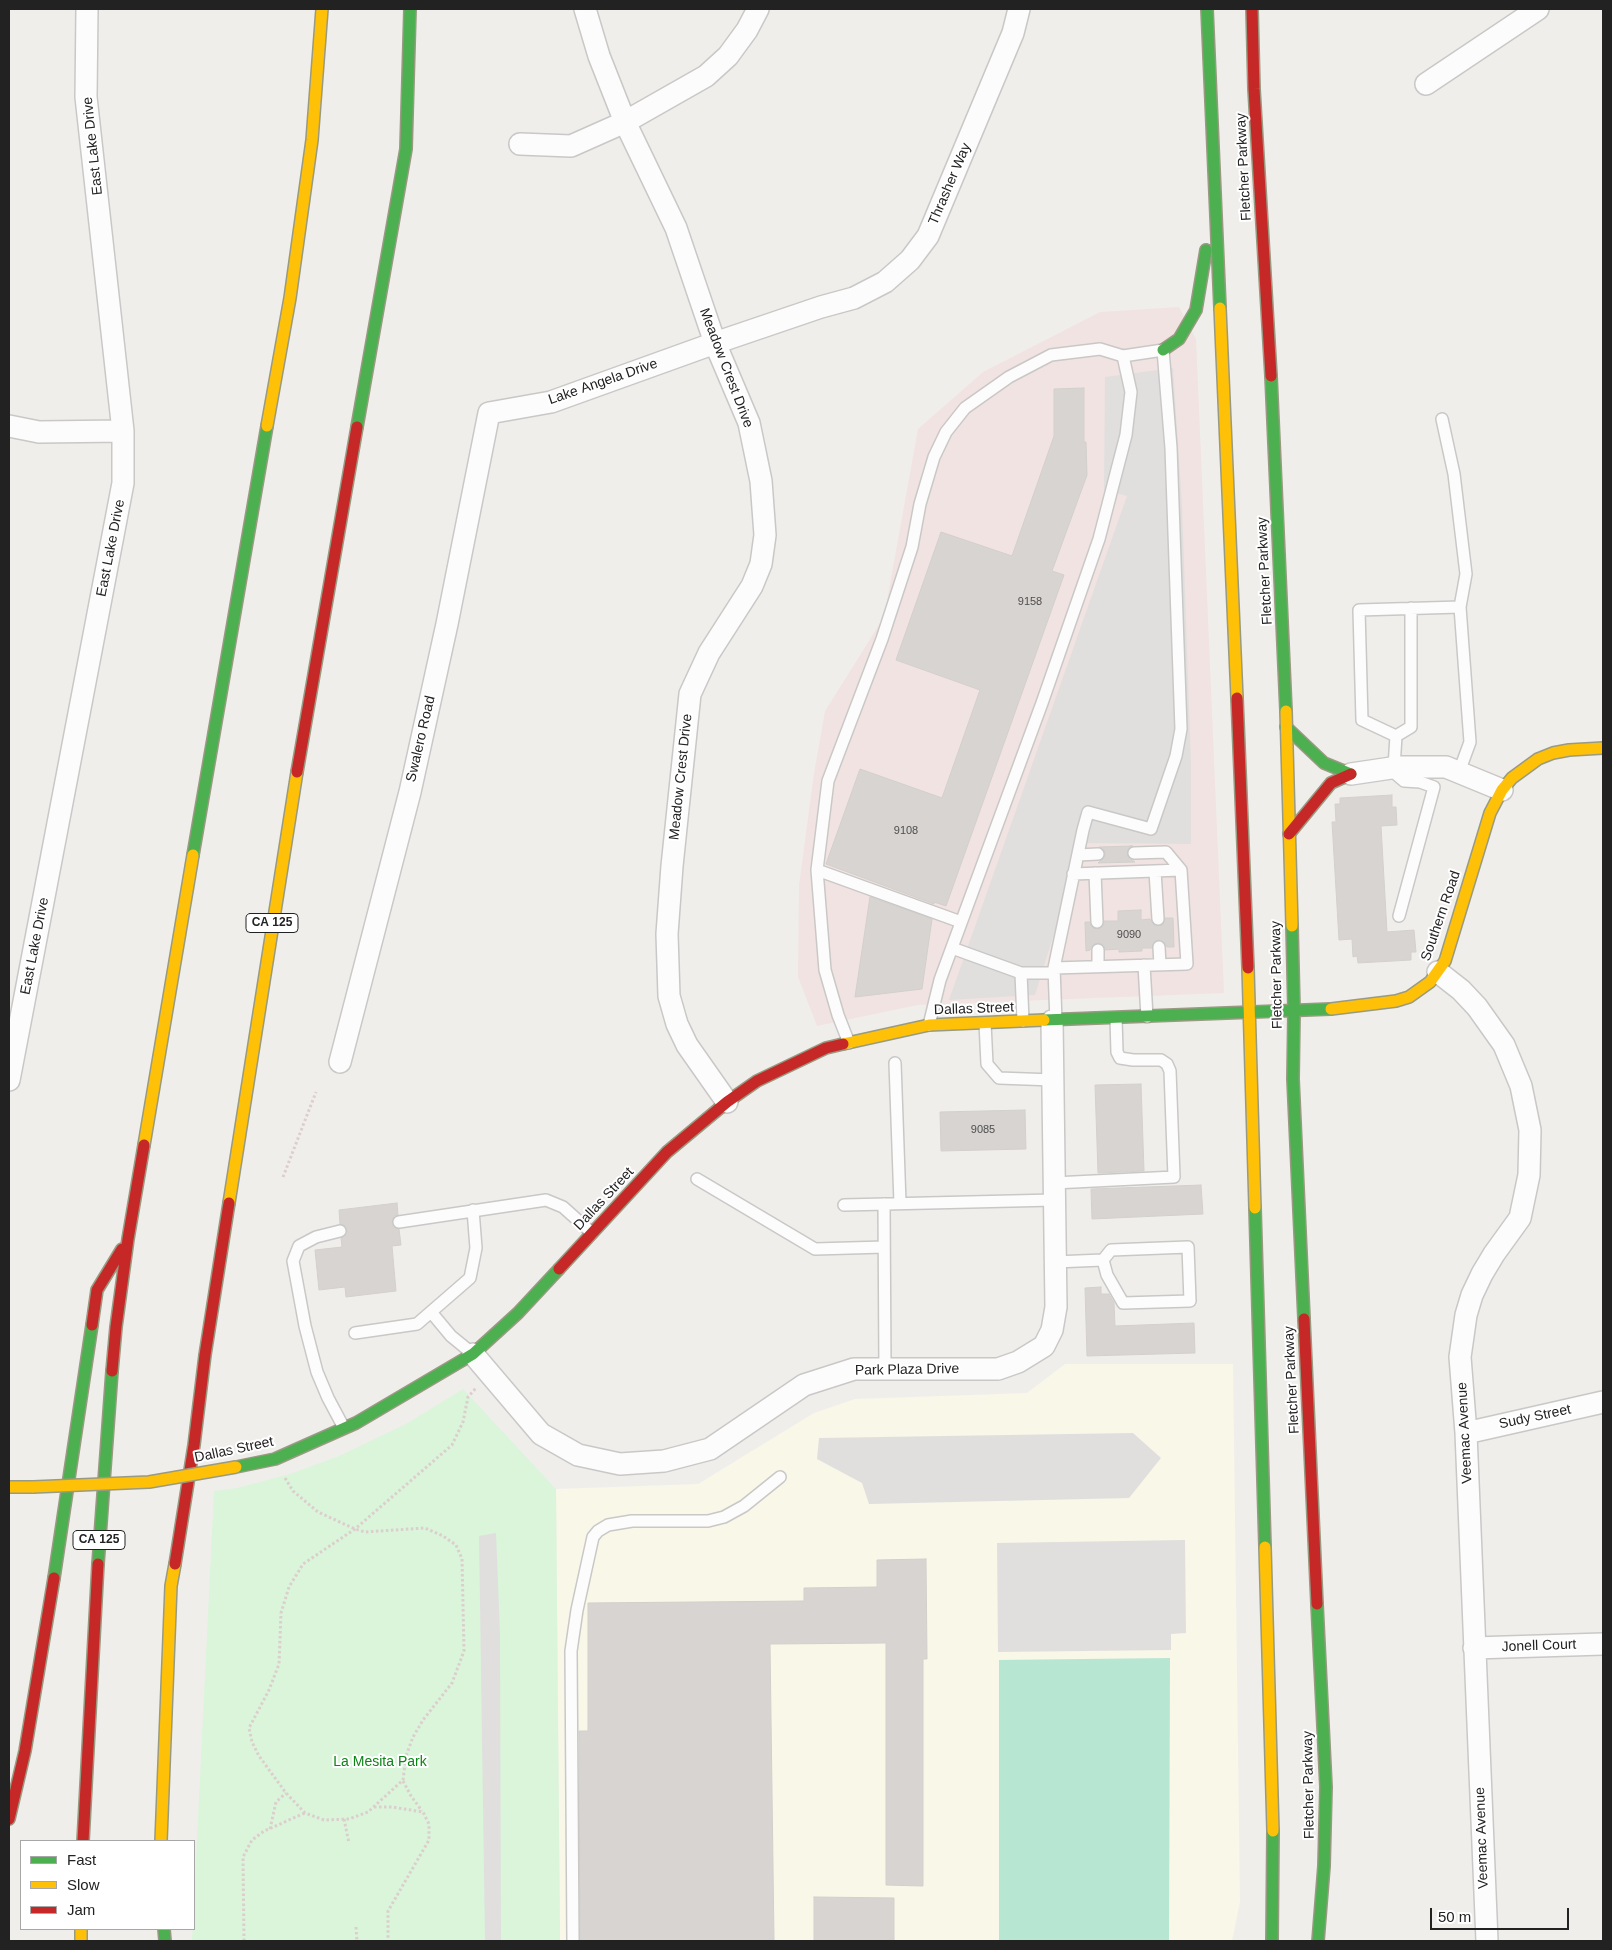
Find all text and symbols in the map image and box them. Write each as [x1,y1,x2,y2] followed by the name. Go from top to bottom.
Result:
[79,96,107,196] street label: East Lake Drive
[1233,113,1255,221] street label: Fletcher Parkway
[925,140,975,228] street label: Thrasher Way
[695,306,757,430] street label: Meadow Crest Drive
[546,355,660,409] street label: Lake Angela Drive
[93,498,129,598] street label: East Lake Drive
[1254,517,1276,625] street label: Fletcher Parkway
[1018,595,1042,609] house number: 9158
[403,694,439,784] street label: Swalero Road
[666,713,696,841] street label: Meadow Crest Drive
[894,824,918,838] house number: 9108
[1418,869,1464,963] street label: Southern Road
[17,896,53,996] street label: East Lake Drive
[246,914,298,932] road number: CA 125
[1268,921,1286,1029] street label: Fletcher Parkway
[1117,928,1141,942] house number: 9090
[934,999,1014,1019] street label: Dallas Street
[971,1123,995,1137] house number: 9085
[571,1164,637,1234] street label: Dallas Street
[1281,1326,1303,1434] street label: Fletcher Parkway
[855,1361,959,1379] street label: Park Plaza Drive
[1454,1382,1476,1484] street label: Veemac Avenue
[1497,1401,1573,1433] street label: Sudy Street
[193,1433,275,1467] street label: Dallas Street
[73,1530,125,1550] road number: CA 125
[1501,1636,1577,1656] street label: Jonell Court
[1300,1731,1318,1839] street label: Fletcher Parkway
[333,1754,427,1770] park label: La Mesita Park
[1472,1787,1492,1889] street label: Veemac Avenue
[20,1840,195,1930] legend
[67,1851,96,1868] text: Fast
[67,1876,100,1893] text: Slow
[1432,1898,1571,1930] scale bar
[67,1901,95,1918] text: Jam
[1438,1908,1471,1925] text: 50 m

